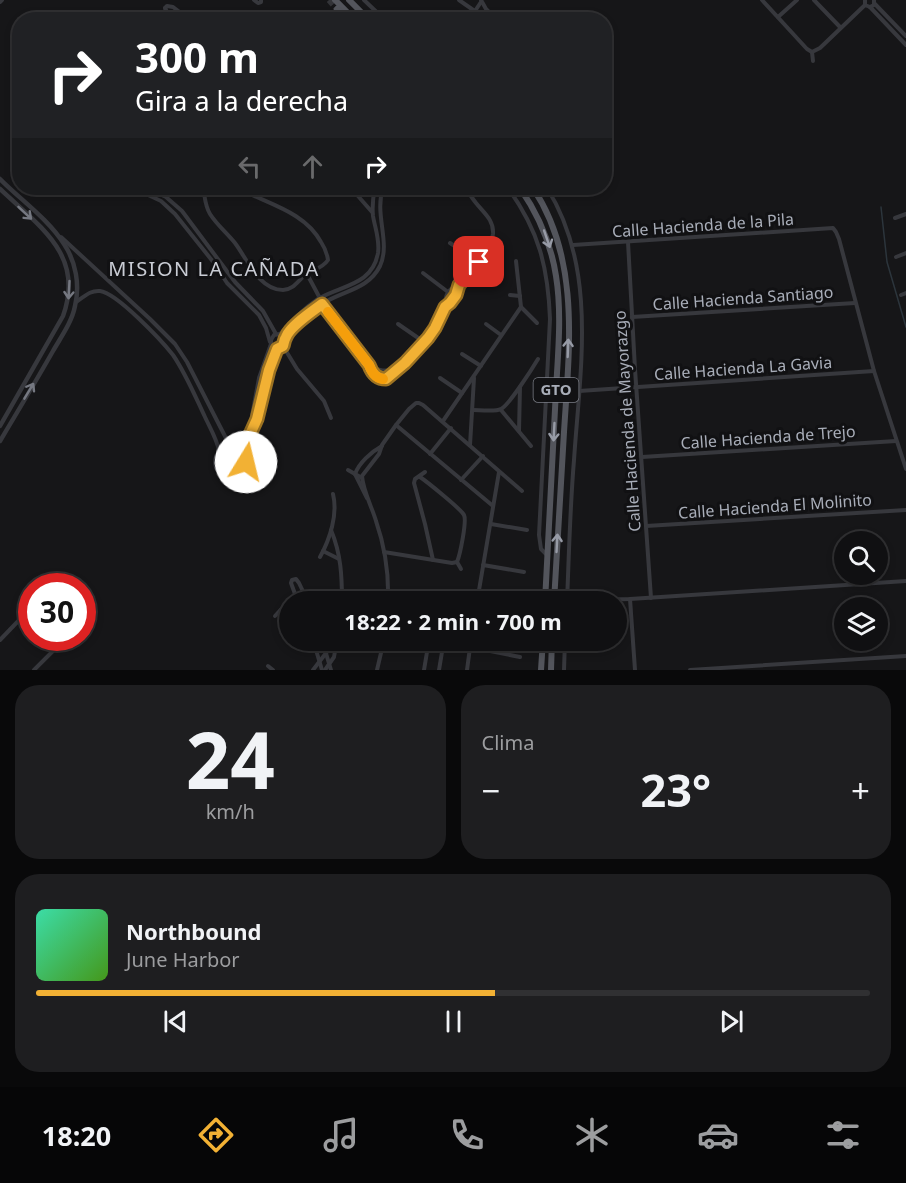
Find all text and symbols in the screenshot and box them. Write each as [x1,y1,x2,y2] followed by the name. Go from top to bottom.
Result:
[135,28,259,85] text: 300 m
[36,36,114,114] icon: right
[135,82,348,119] text: Gira a la derecha
[233,150,266,183] icon: left
[296,150,329,183] icon: ahead
[359,150,392,183] icon: right
[17,205,32,220] one-way arrow
[611,208,795,242] street label: Calle Hacienda de la Pila
[542,229,553,248] one-way arrow
[453,236,504,287] pin
[462,245,495,278] icon: arrive
[108,255,320,282] district label: MISION LA CAÑADA
[63,279,74,299] one-way arrow
[652,281,834,315] street label: Calle Hacienda Santiago
[608,310,646,532] street label: Calle Hacienda de Mayorazgo
[563,339,574,359] one-way arrow
[653,351,833,385] street label: Calle Hacienda La Gavia
[534,378,578,402] road number: GTO
[24,383,36,400] one-way arrow
[680,420,856,454] street label: Calle Hacienda de Trejo
[548,422,559,442] one-way arrow
[214,430,278,494] position arrow
[677,488,873,524] street label: Calle Hacienda El Molinito
[834,531,888,651] map controls
[834,531,888,585] button: search
[552,534,563,554] one-way arrow
[18,573,96,651] speed limit sign: 30
[834,597,888,651] button: layers
[344,606,562,636] text: 18:22 · 2 min · 700 m
[186,706,275,812] text: 24
[482,729,534,756] text: Clima
[640,759,711,820] text: 23°
[482,768,500,813] text: −
[851,768,870,813] text: +
[206,798,255,825] text: km/h
[126,916,261,946] text: Northbound
[126,946,240,973] text: June Harbor
[159,1005,192,1038] icon: previous
[437,1005,470,1038] icon: pause
[715,1005,748,1038] icon: next
[195,1114,237,1156] icon: directions
[320,1114,362,1156] icon: music
[446,1114,488,1156] icon: phone
[571,1114,613,1156] icon: climate
[697,1114,739,1156] icon: car
[822,1114,864,1156] icon: filters
[42,1117,111,1154] text: 18:20

